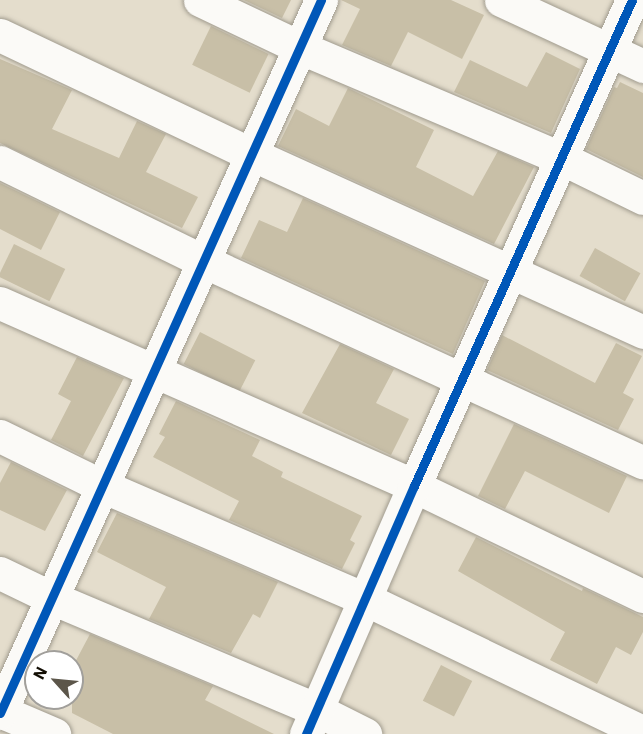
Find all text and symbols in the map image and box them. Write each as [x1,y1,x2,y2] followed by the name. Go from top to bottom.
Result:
[24,650,84,710] north arrow
[28,663,51,682] text: N

